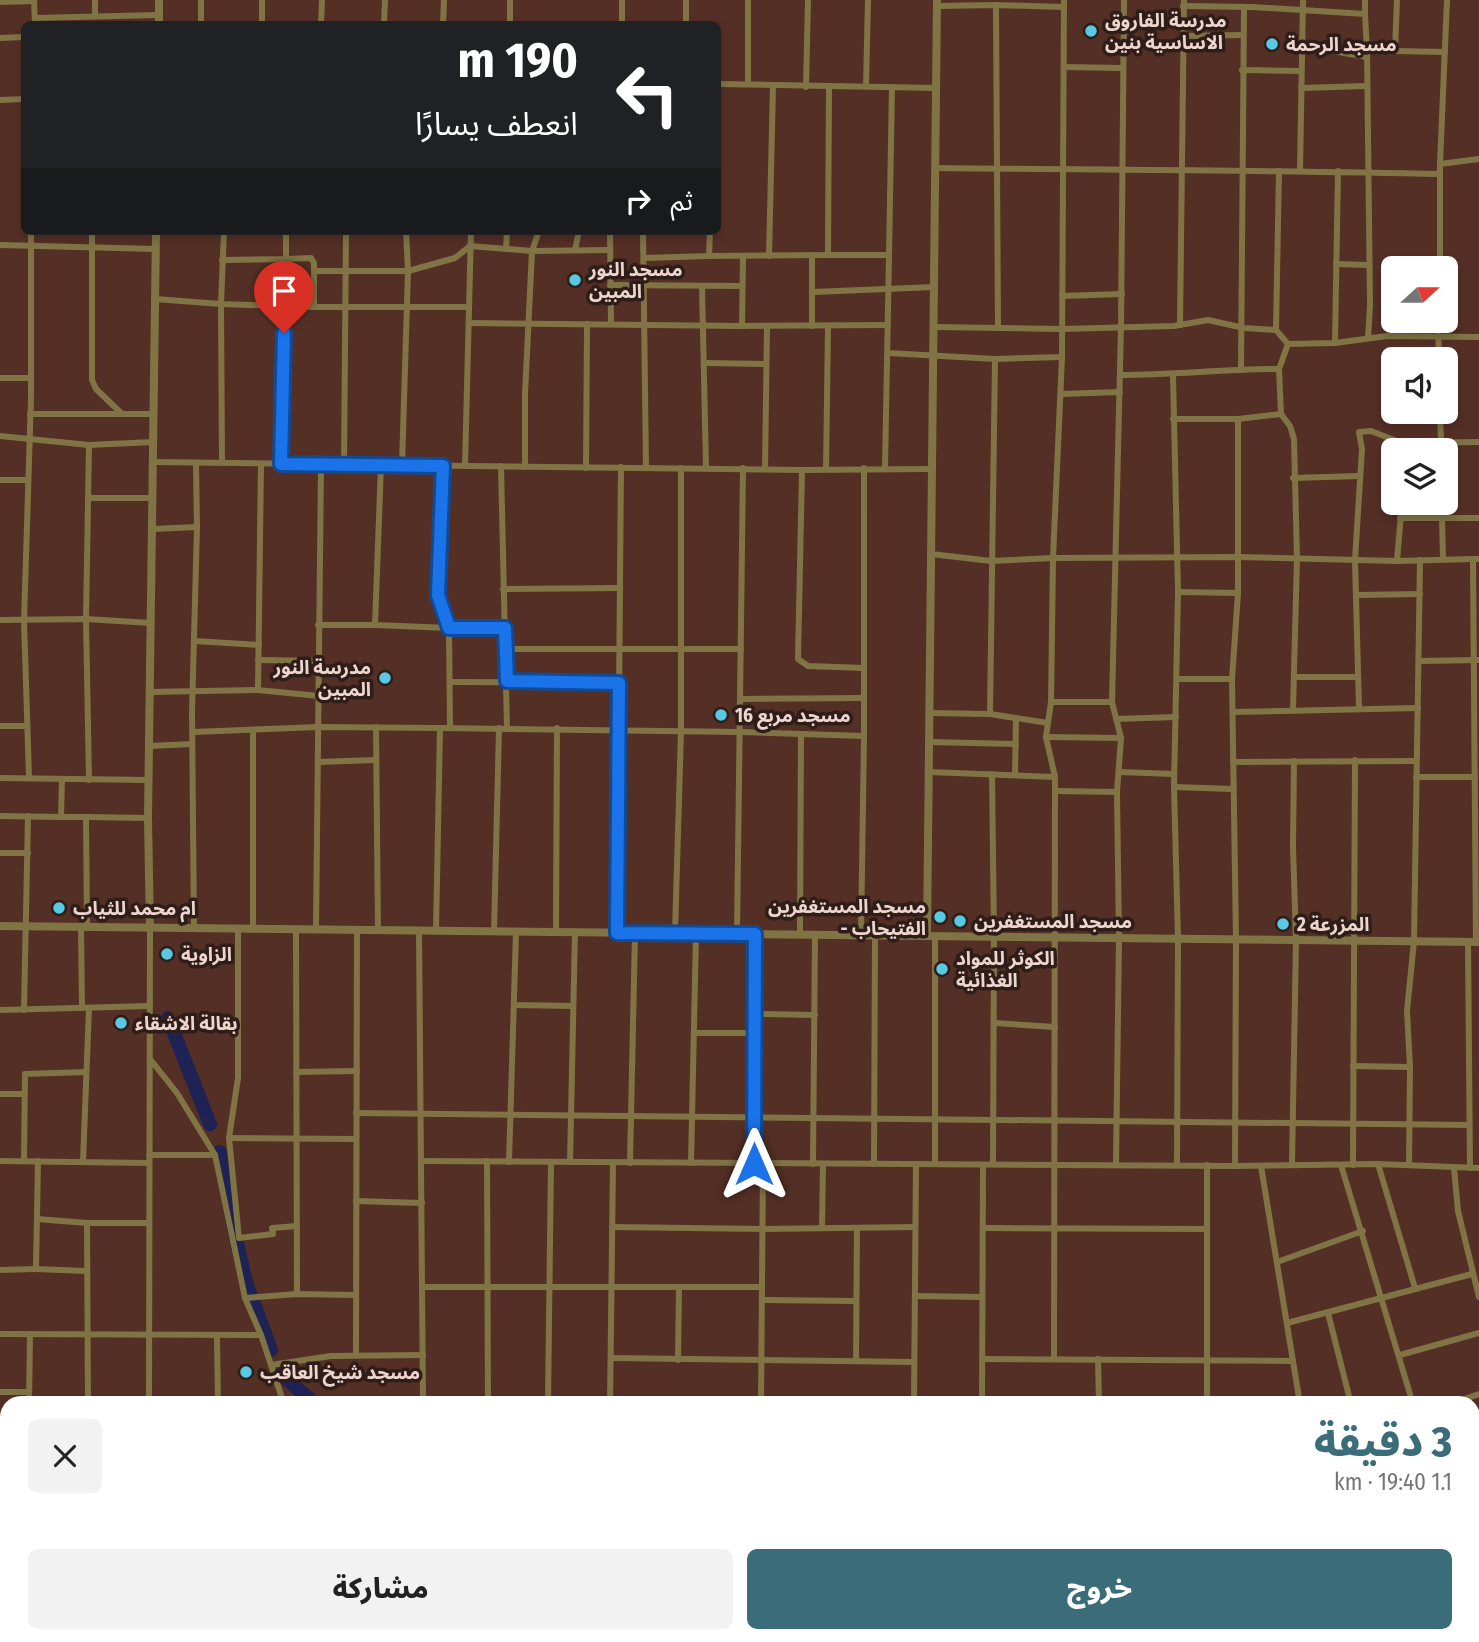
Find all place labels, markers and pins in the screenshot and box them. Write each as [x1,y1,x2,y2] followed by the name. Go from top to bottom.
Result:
[1105,9,1227,54] place label: مدرسة الفاروق الاساسية بنين
[1083,23,1099,39] marker: مدرسة الفاروق الاساسية بنين
[1286,33,1397,56] place label: مسجد الرحمة
[1264,36,1280,52] marker: مسجد الرحمة
[588,258,683,303] place label: مسجد النور المبين
[254,261,314,333] pin
[567,272,583,288] marker: مسجد النور المبين
[272,656,371,701] place label: مدرسة النور المبين
[377,670,393,686] marker: مدرسة النور المبين
[735,704,850,730] place label: مسجد مربع 16
[713,707,729,723] marker: مسجد مربع 16
[768,895,926,940] place label: مسجد المستغفرين - الفتيحاب
[73,897,196,923] place label: ام محمد للثياب
[51,900,67,916] marker: ام محمد للثياب
[932,909,948,925] marker: مسجد المستغفرين - الفتيحاب
[974,910,1132,933] place label: مسجد المستغفرين
[952,913,968,929] marker: مسجد المستغفرين
[1296,913,1369,936] place label: المزرعة 2
[1275,916,1291,932] marker: المزرعة 2
[181,943,232,966] place label: الزاوية
[159,946,175,962] marker: الزاوية
[956,947,1055,992] place label: الكوثر للمواد الغذائية
[934,961,950,977] marker: الكوثر للمواد الغذائية
[135,1012,238,1035] place label: بقالة الاشقاء
[113,1015,129,1031] marker: بقالة الاشقاء
[260,1361,420,1387] place label: مسجد شيخ العاقب
[238,1364,254,1380] marker: مسجد شيخ العاقب

